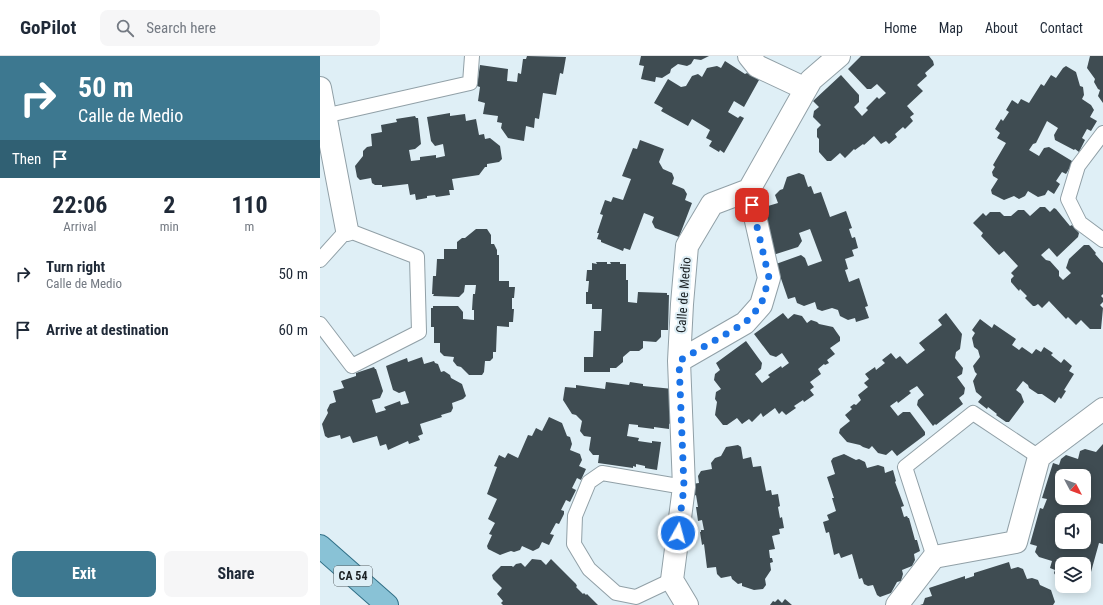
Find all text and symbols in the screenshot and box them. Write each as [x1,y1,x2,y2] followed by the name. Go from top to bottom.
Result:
[100,10,380,46] search box
[20,16,76,39] text: GoPilot
[114,17,136,39] icon: search
[146,19,216,37] text: Search here
[884,20,917,36] text: Home
[939,20,963,36] text: Map
[985,20,1018,36] text: About
[1040,20,1083,36] text: Contact
[78,71,134,104] text: 50 m
[12,72,64,124] icon: right
[78,105,183,126] text: Calle de Medio
[49,148,71,170] icon: arrive
[12,150,41,168] text: Then
[735,188,769,222] pin
[52,191,107,219] text: 22:06
[163,191,175,219] text: 2
[231,191,268,219] text: 110
[741,194,763,216] icon: arrive
[63,219,96,234] text: Arrival
[160,219,179,234] text: min
[245,219,254,234] text: m
[673,257,694,333] street label: Calle de Medio
[46,258,105,276] text: Turn right
[12,263,34,285] icon: right
[278,265,308,283] text: 50 m
[46,276,122,291] text: Calle de Medio
[12,319,34,341] icon: arrive
[46,321,169,339] text: Arrive at destination
[278,321,308,339] text: 60 m
[1055,469,1091,505] north arrow
[1055,469,1091,593] map controls
[657,512,699,554] position arrow
[1055,513,1091,549] button: sound
[12,551,156,597] button: Exit
[164,551,308,597] button: Share
[1055,557,1091,593] button: layers
[334,566,372,586] road number: CA 54

